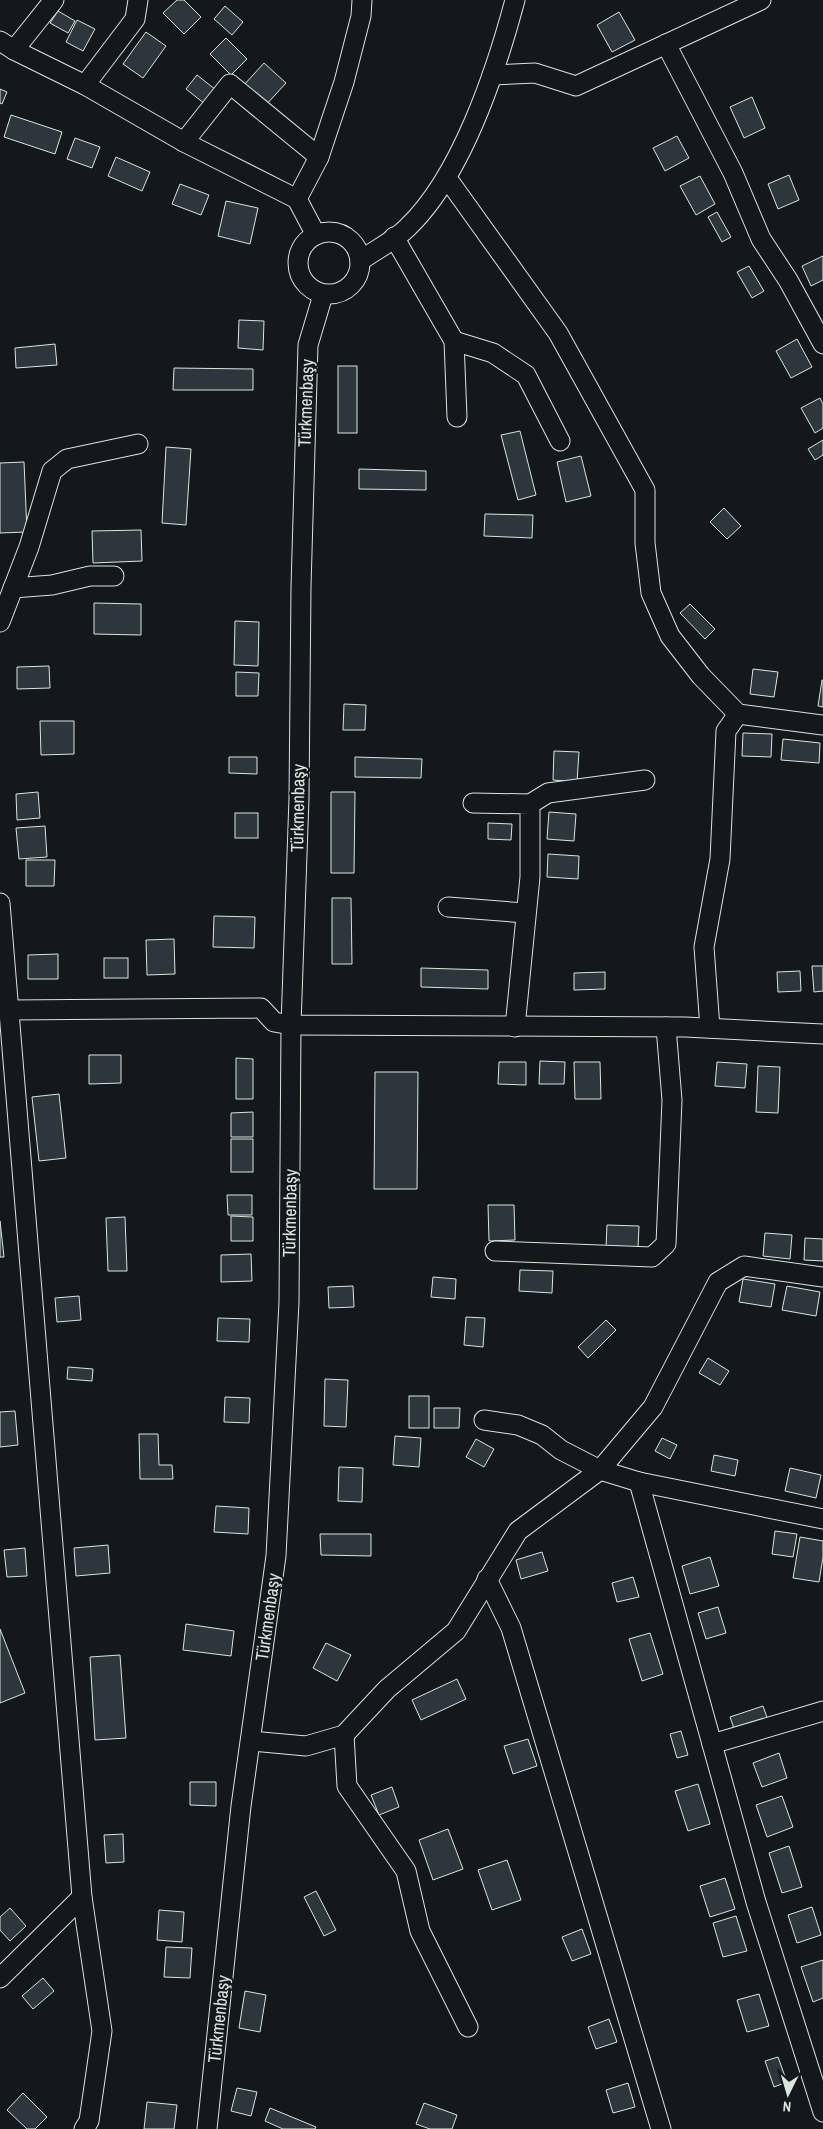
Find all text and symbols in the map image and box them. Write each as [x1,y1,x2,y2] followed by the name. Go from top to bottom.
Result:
[291,358,320,447] street label: Türkmenbaşy
[284,763,311,852] street label: Türkmenbaşy
[276,1168,303,1257] street label: Türkmenbaşy
[249,1571,286,1662] street label: Türkmenbaşy
[201,1973,236,2064] street label: Türkmenbaşy
[763,2069,813,2119] north arrow
[782,2098,792,2116] text: N

